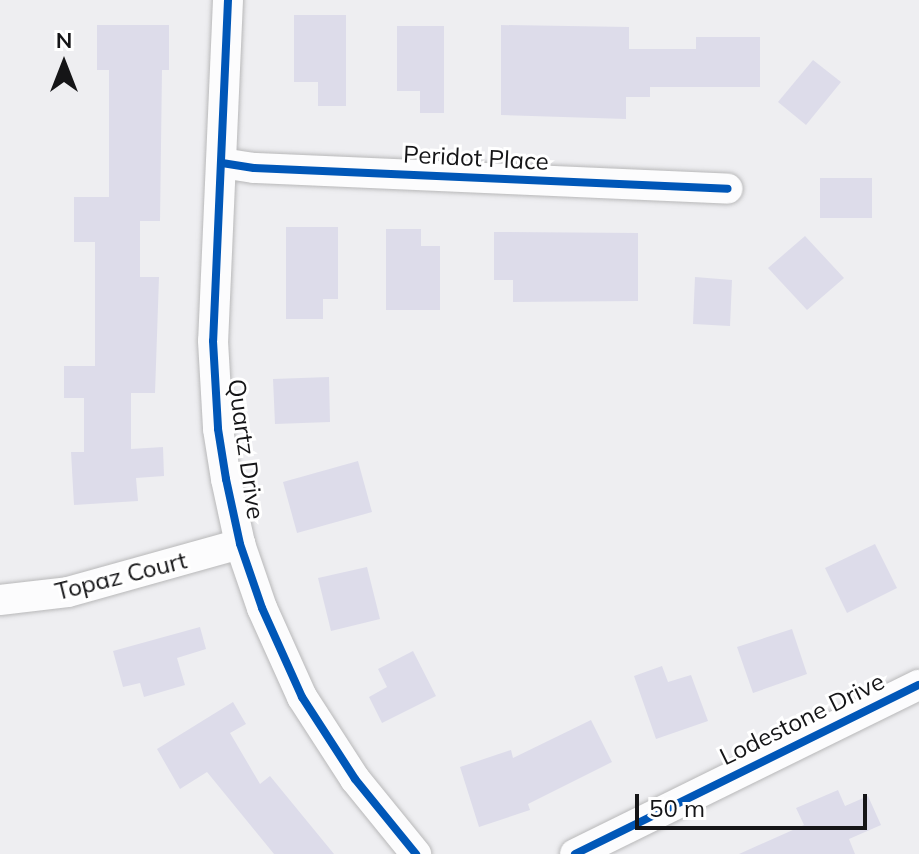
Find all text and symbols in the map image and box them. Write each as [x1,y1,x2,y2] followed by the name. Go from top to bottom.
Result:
[24,24,104,104] north arrow
[56,26,72,54] text: N
[403,140,549,176] street label: Peridot Place
[222,377,270,521] street label: Quartz Drive
[52,546,190,606] street label: Topaz Court
[715,667,889,771] street label: Lodestone Drive
[639,778,871,828] scale bar
[649,793,705,823] text: 50 m

